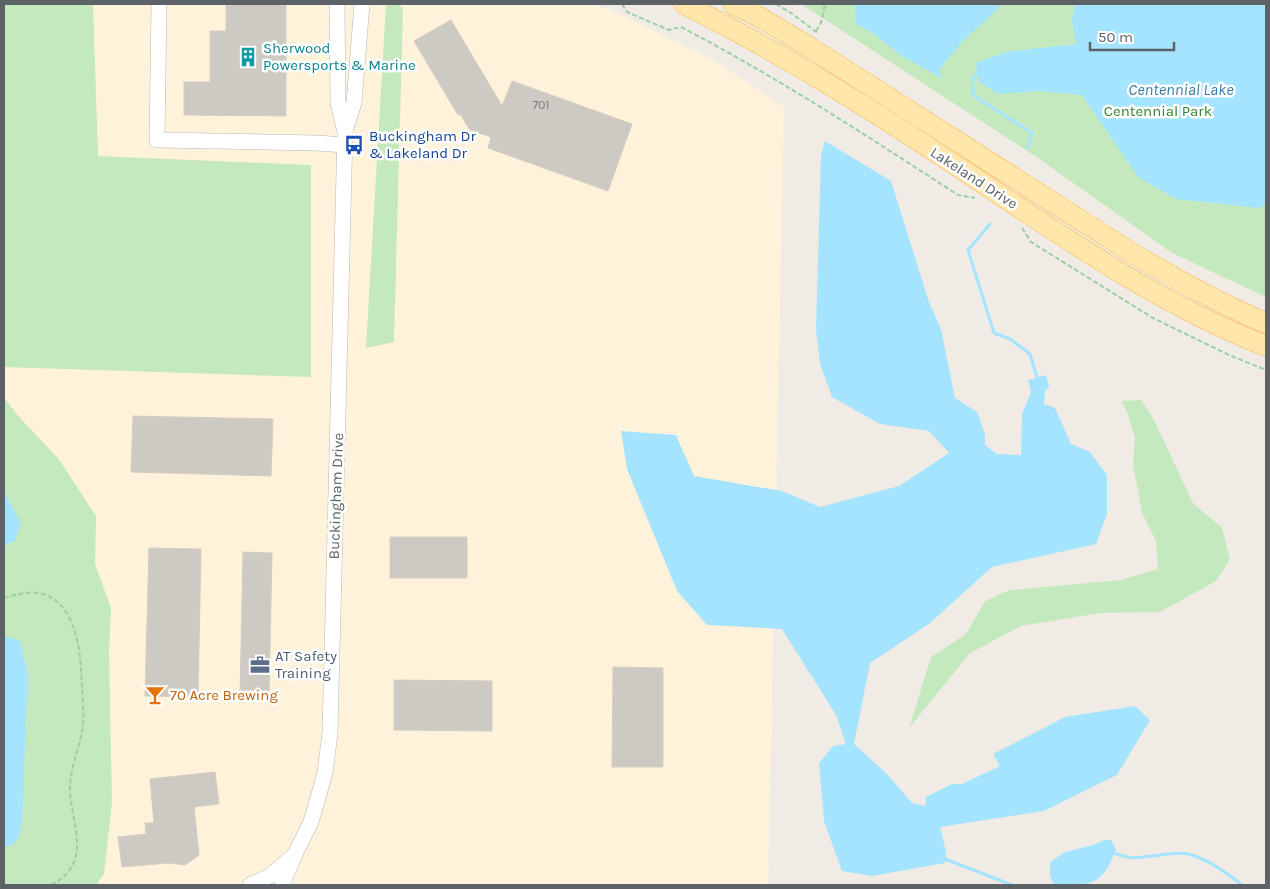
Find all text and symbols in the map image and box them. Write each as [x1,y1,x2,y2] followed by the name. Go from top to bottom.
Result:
[1090,20,1174,52] scale bar
[1098,28,1133,46] text: 50 m
[263,39,416,74] place label: Sherwood Powersports & Marine
[237,46,259,68] building icon: Sherwood Powersports & Marine
[1128,80,1234,99] water label: Centennial Lake
[533,98,549,112] house number: 701
[1104,102,1212,120] park label: Centennial Park
[369,127,476,162] place label: Buckingham Dr & Lakeland Dr
[343,134,365,156] bus stop icon: Buckingham Dr & Lakeland Dr
[927,143,1021,213] street label: Lakeland Drive
[325,432,347,560] street label: Buckingham Drive
[275,647,337,682] place label: AT Safety Training
[249,654,271,676] office icon: AT Safety Training
[144,684,166,706] bar icon: 70 Acre Brewing
[170,686,278,704] place label: 70 Acre Brewing

